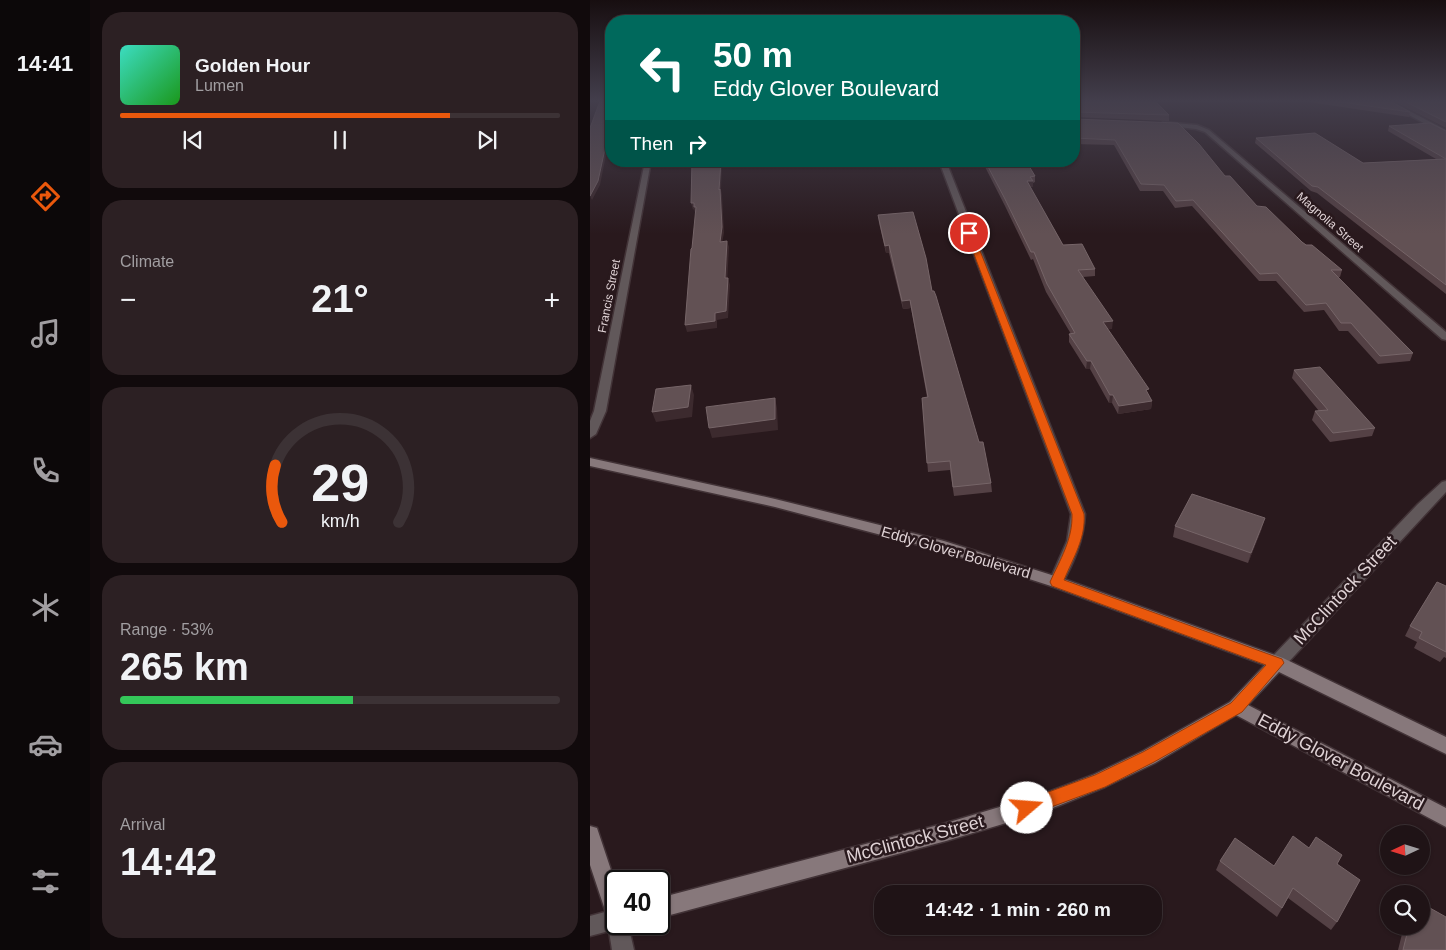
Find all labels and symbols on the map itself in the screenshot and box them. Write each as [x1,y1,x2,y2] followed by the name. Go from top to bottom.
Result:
[1294,189,1367,255] street label: Magnolia Street
[948,212,990,254] pin
[595,257,623,334] street label: Francis Street
[880,523,1032,581] street label: Eddy Glover Boulevard
[1290,532,1400,648] street label: McClintock Street
[1255,710,1427,814] street label: Eddy Glover Boulevard
[1000,781,1052,833] position arrow
[844,811,986,867] street label: McClintock Street
[1380,825,1430,875] north arrow
[605,870,670,935] speed limit sign: 40

